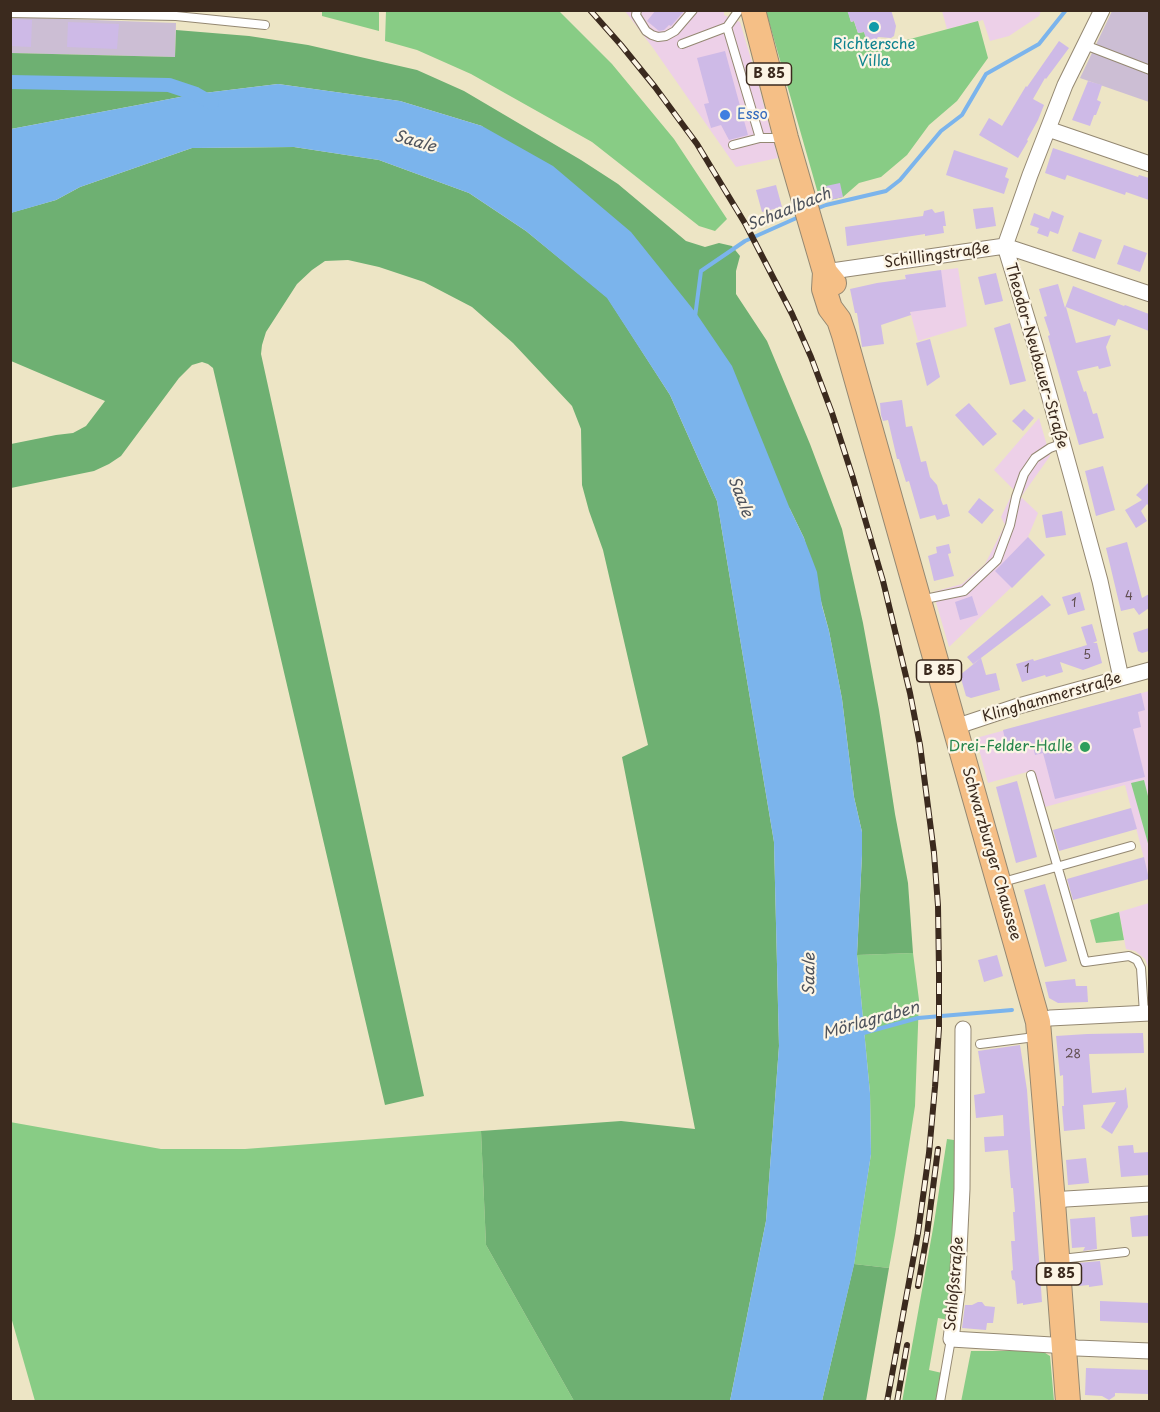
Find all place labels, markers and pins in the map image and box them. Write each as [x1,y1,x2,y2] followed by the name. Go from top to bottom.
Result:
[867,20,881,34] marker: Richtersche Villa
[833,36,915,71] place label: Richtersche Villa
[737,106,768,124] place label: Esso
[718,108,732,122] marker: Esso
[949,738,1073,756] place label: Drei-Felder-Halle
[1078,740,1092,754] marker: Drei-Felder-Halle

